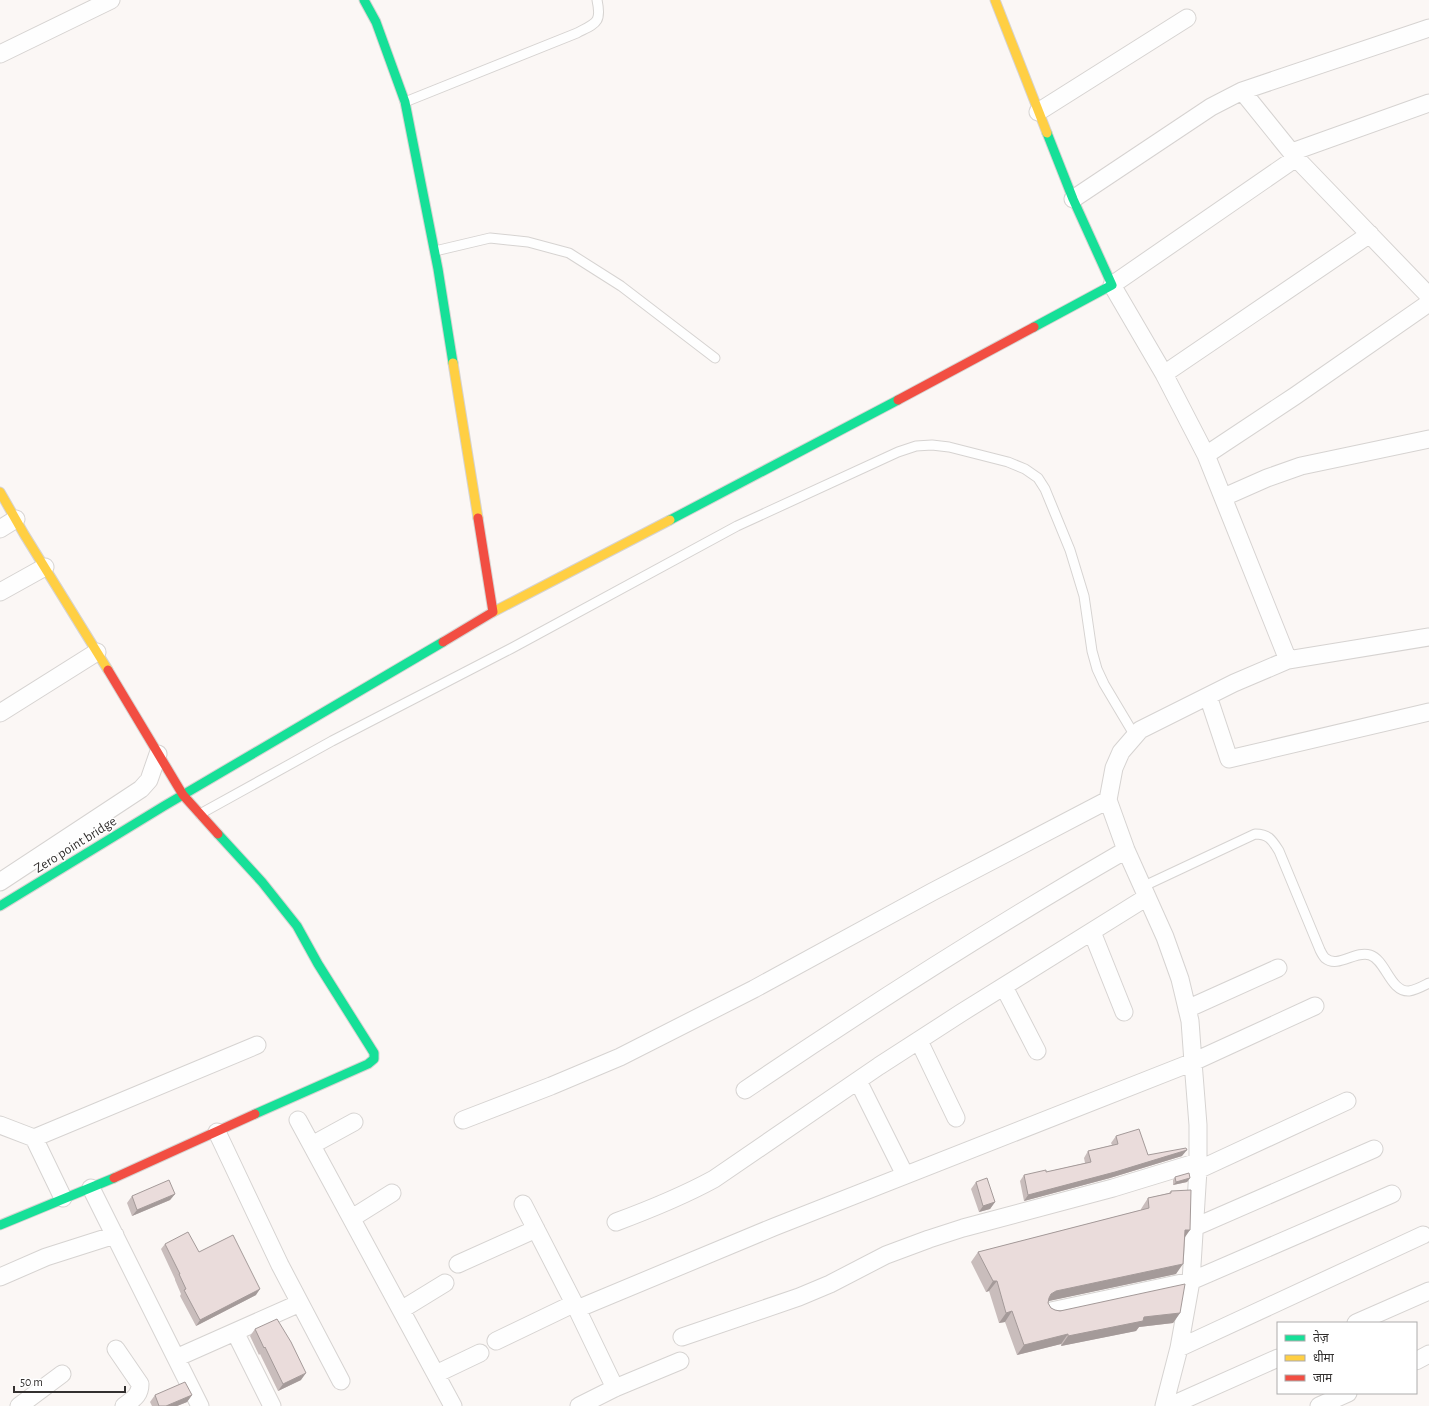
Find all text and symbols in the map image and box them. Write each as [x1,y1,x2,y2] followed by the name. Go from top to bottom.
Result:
[32,814,119,876] street label: Zero point bridge
[1277,1322,1417,1394] legend
[1313,1330,1330,1344] text: तेज़
[1313,1350,1335,1364] text: धीमा
[14,1368,125,1394] scale bar
[1313,1372,1333,1384] text: जाम
[20,1376,43,1388] text: 50 m

